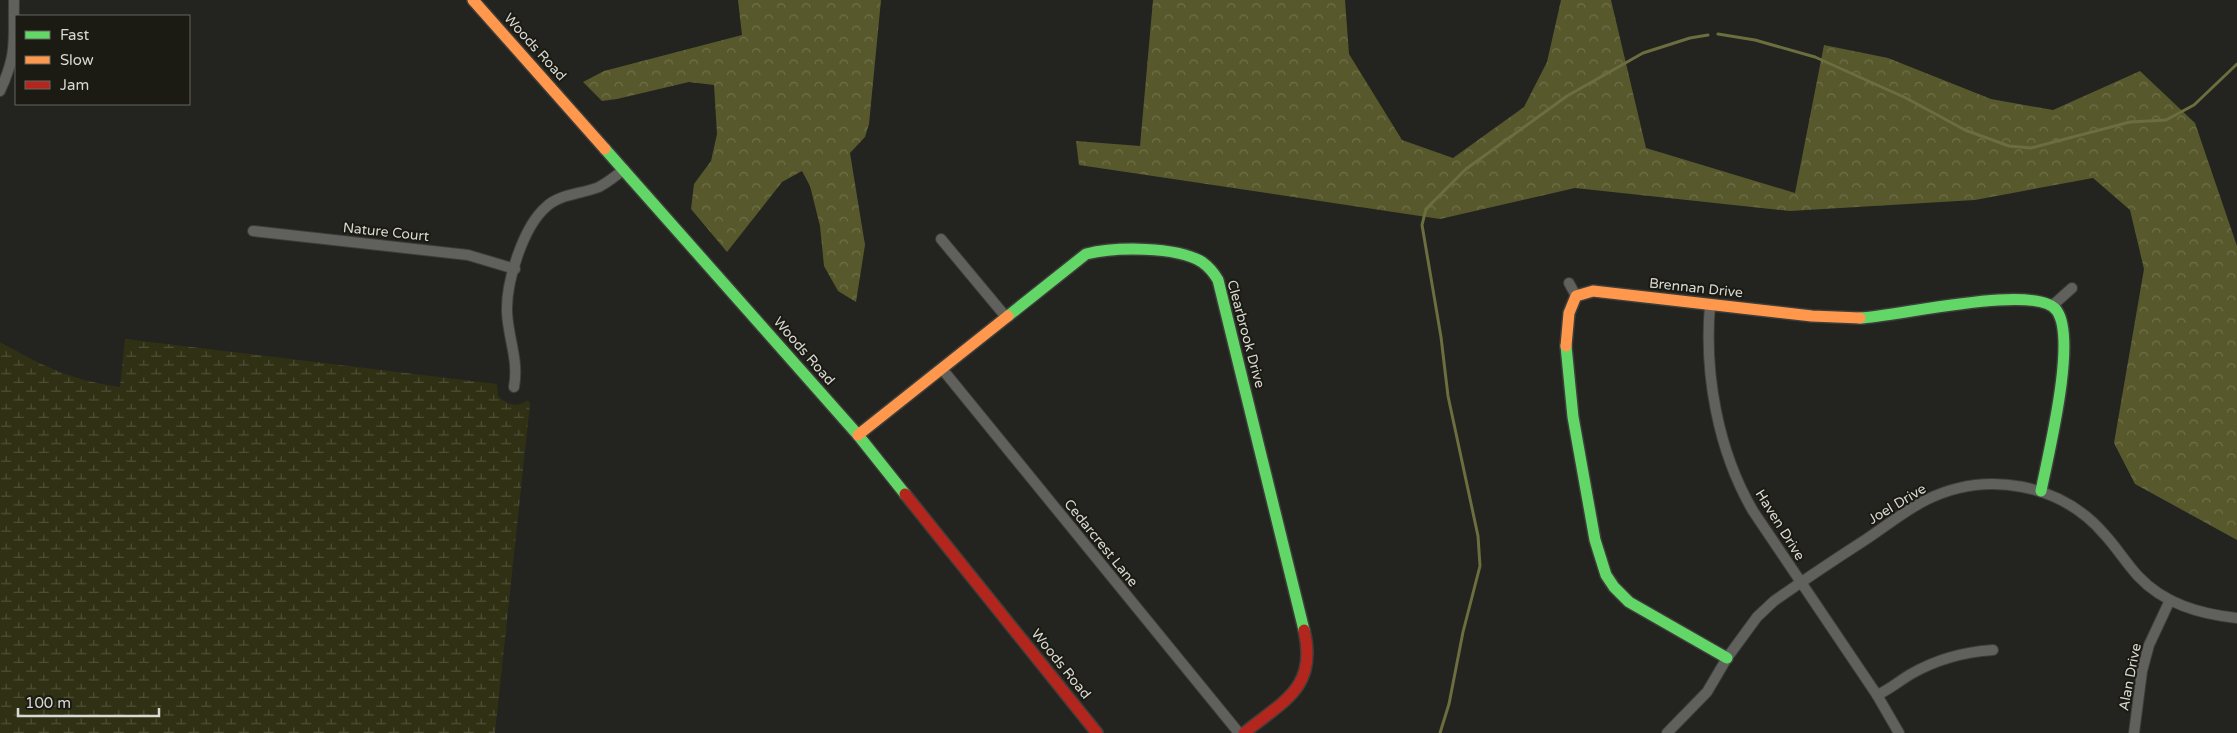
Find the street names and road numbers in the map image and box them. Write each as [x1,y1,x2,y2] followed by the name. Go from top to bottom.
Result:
[500,10,570,84] street label: Woods Road
[342,219,431,245] street label: Nature Court
[1648,275,1744,301] street label: Brennan Drive
[1223,278,1269,390] street label: Clearbrook Drive
[770,313,838,389] street label: Woods Road
[1865,480,1929,528] street label: Joel Drive
[1752,486,1808,564] street label: Haven Drive
[1060,496,1142,590] street label: Cedarcrest Lane
[1028,626,1094,702] street label: Woods Road
[2115,642,2145,712] street label: Alan Drive

